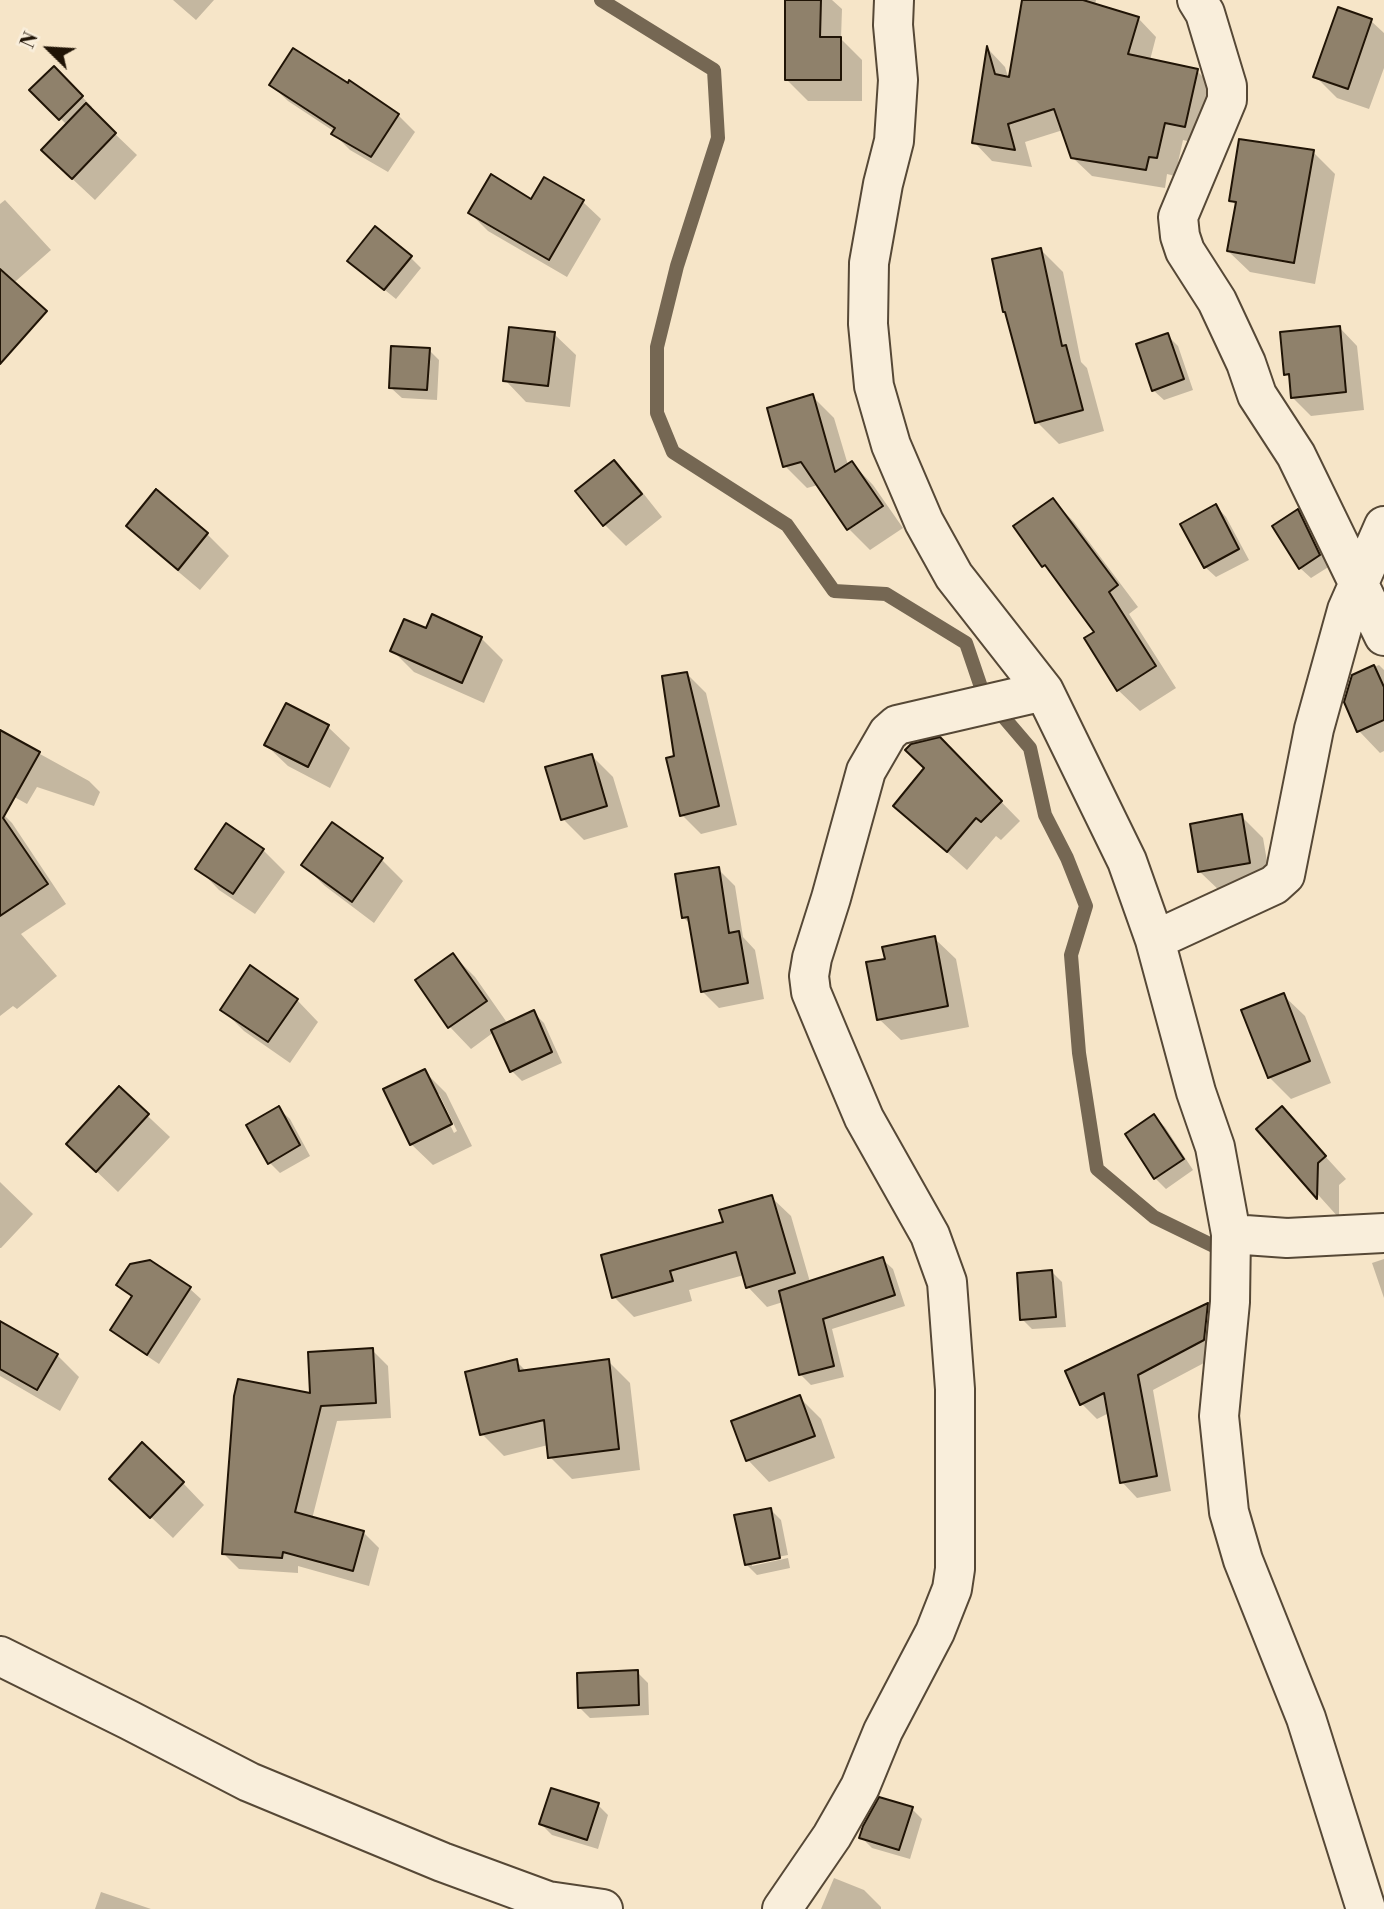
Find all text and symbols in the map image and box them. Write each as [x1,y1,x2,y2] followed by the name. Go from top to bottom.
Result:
[14,14,84,84] north arrow
[16,29,44,52] text: N

